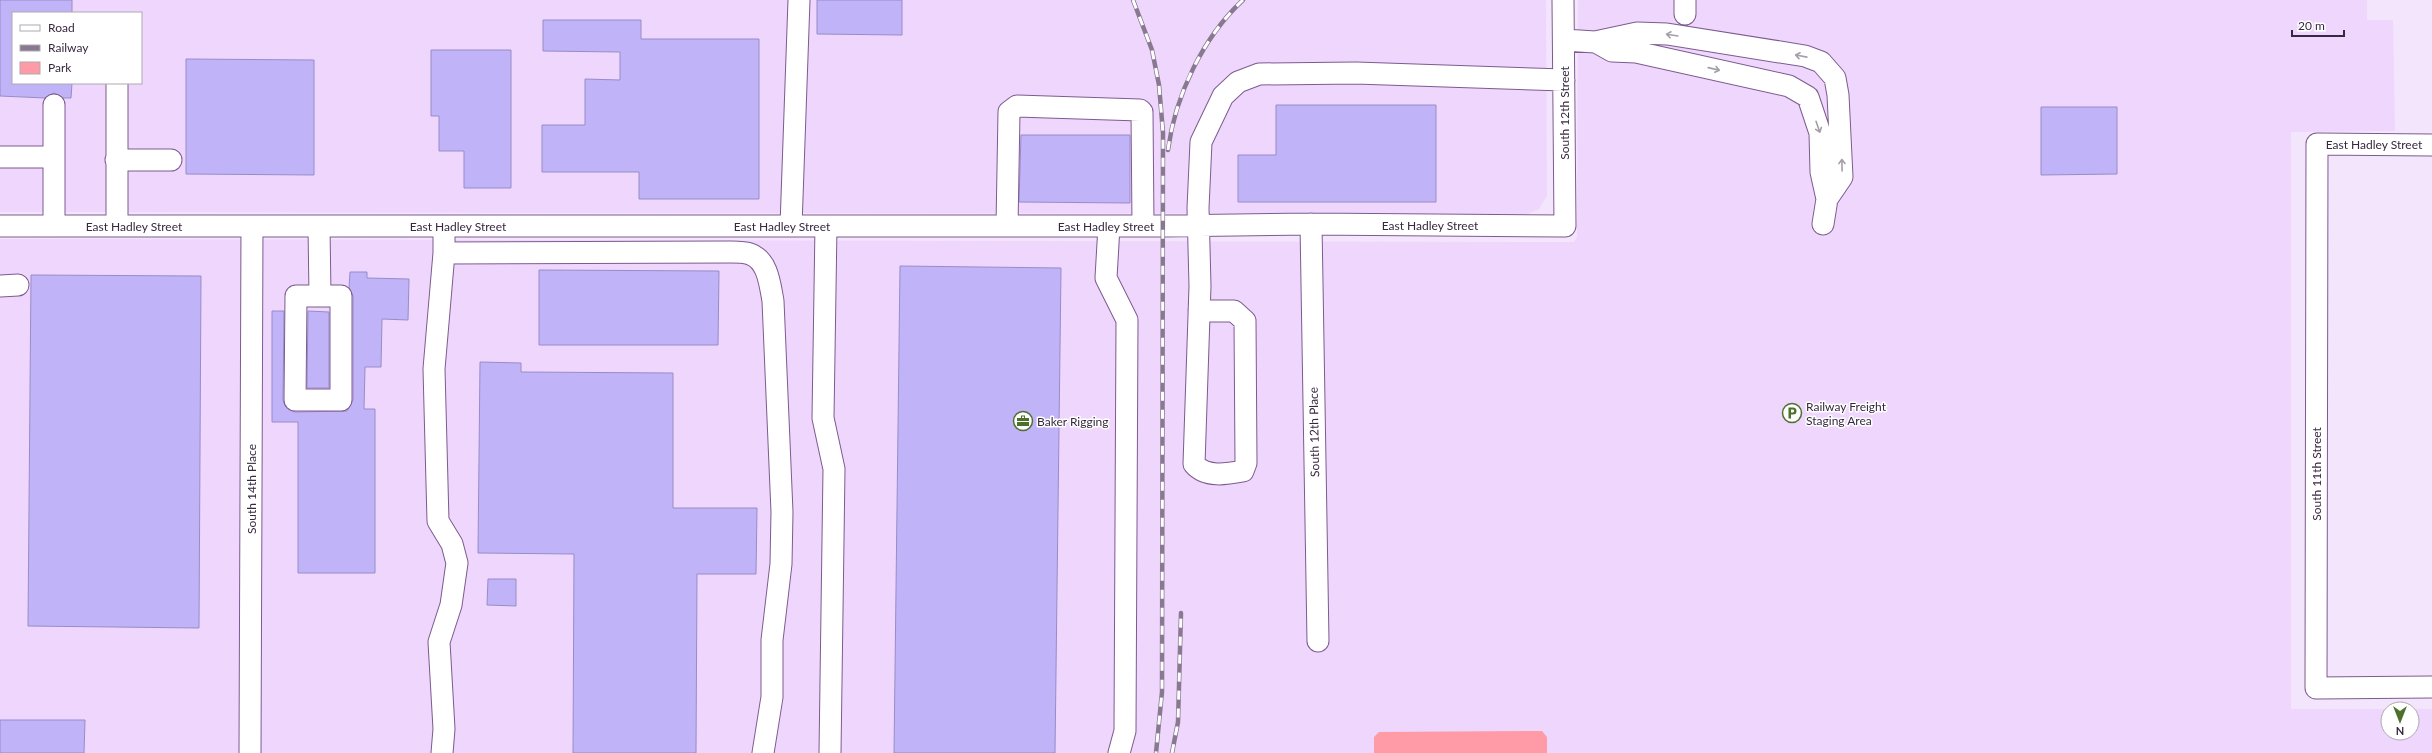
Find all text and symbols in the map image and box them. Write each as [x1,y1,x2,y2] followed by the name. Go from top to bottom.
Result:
[12,12,142,84] legend
[2292,12,2344,38] scale bar
[2298,18,2325,33] text: 20 m
[48,20,75,35] text: Road
[1666,31,1679,39] one-way arrow
[48,40,89,55] text: Railway
[1795,51,1808,59] one-way arrow
[48,60,72,75] text: Park
[1557,65,1572,160] street label: South 12th Street
[1707,66,1720,74] one-way arrow
[1815,120,1822,133] one-way arrow
[2326,137,2423,152] street label: East Hadley Street
[1838,159,1846,172] one-way arrow
[1382,218,1479,233] street label: East Hadley Street
[86,219,183,234] street label: East Hadley Street
[410,219,507,234] street label: East Hadley Street
[734,219,831,234] street label: East Hadley Street
[1058,219,1155,234] street label: East Hadley Street
[1306,387,1322,477] street label: South 12th Place
[1806,399,1887,428] place label: Railway Freight Staging Area
[1781,402,1803,424] parking icon: Railway Freight Staging Area
[1012,410,1034,432] office icon: Baker Rigging
[1037,414,1109,429] place label: Baker Rigging
[2309,426,2324,521] street label: South 11th Street
[244,444,259,534] street label: South 14th Place
[2380,701,2420,741] north arrow
[2396,725,2404,738] text: N

